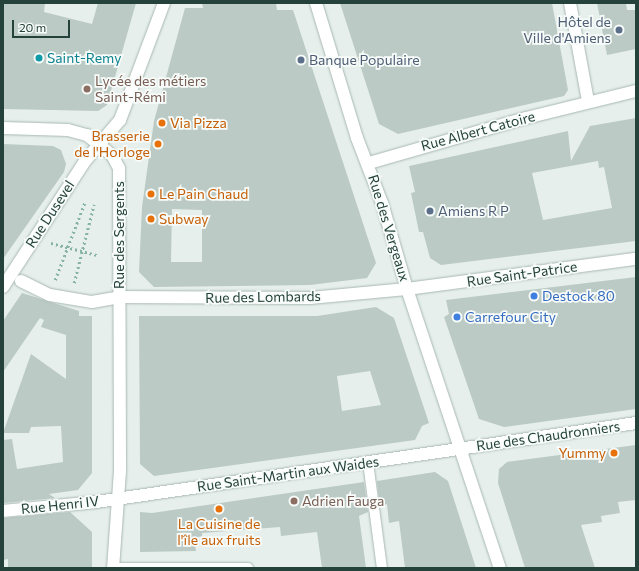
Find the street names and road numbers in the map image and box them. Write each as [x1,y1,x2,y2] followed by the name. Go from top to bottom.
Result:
[419,108,537,154] street label: Rue Albert Catoire
[365,173,413,283] street label: Rue des Vergeaux
[22,177,78,251] street label: Rue Dusevel
[111,181,127,289] street label: Rue des Sergents
[466,258,578,290] street label: Rue Saint-Patrice
[205,288,321,306] street label: Rue des Lombards
[475,418,621,454] street label: Rue des Chaudronniers
[196,453,380,495] street label: Rue Saint-Martin aux Waides
[20,493,100,517] street label: Rue Henri IV

